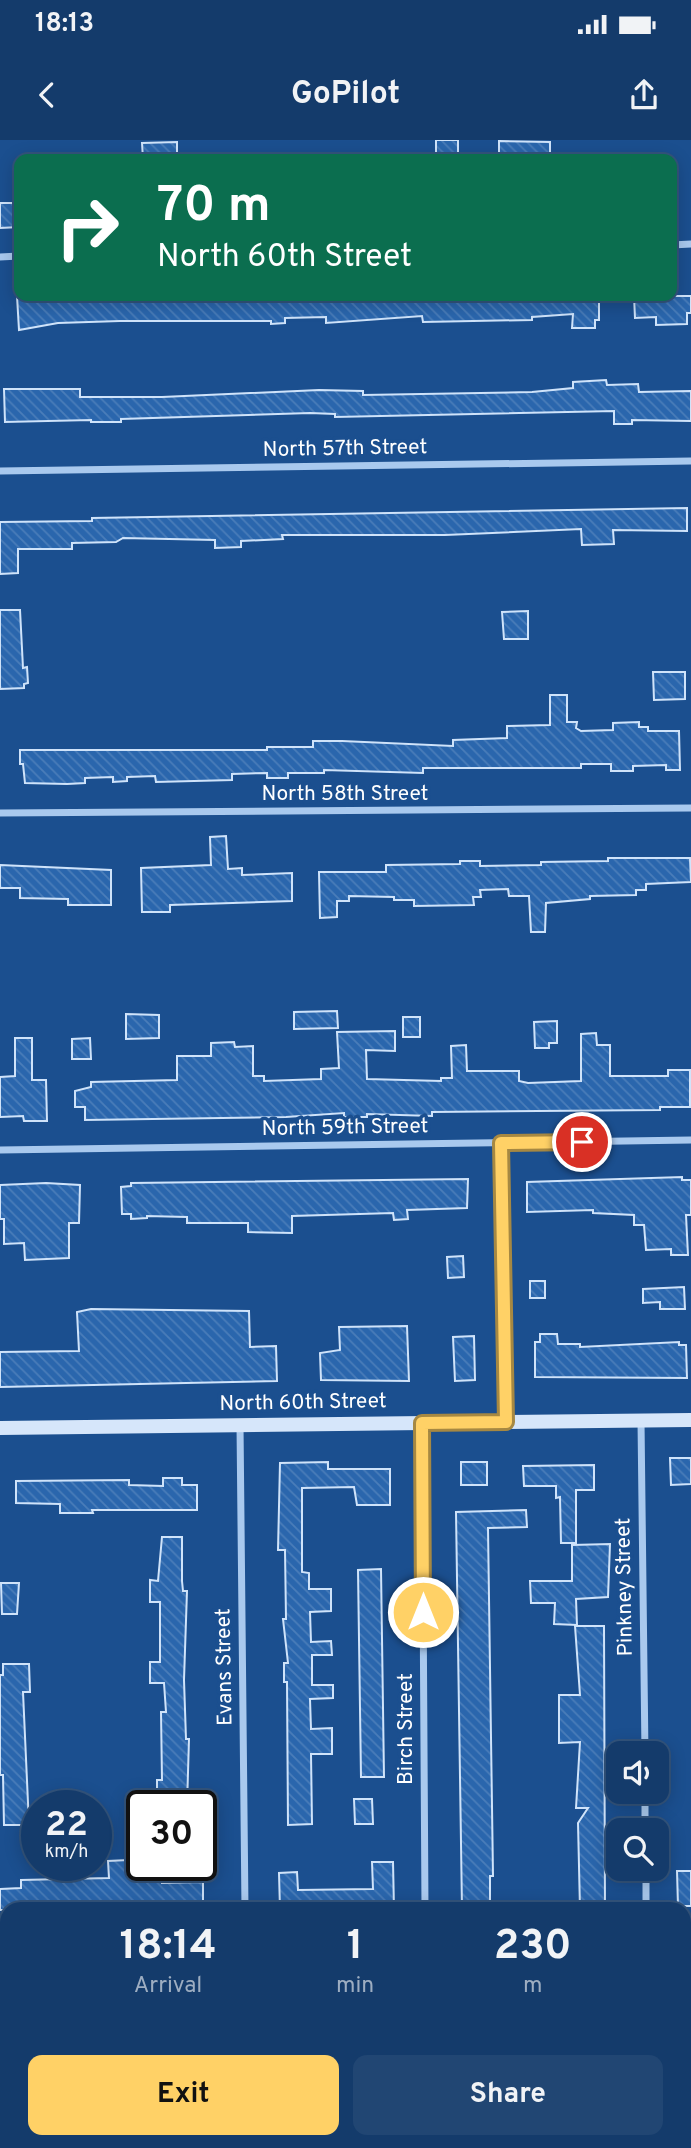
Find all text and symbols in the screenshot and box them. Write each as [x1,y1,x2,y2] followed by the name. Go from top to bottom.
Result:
[35,8,94,41] text: 18:13
[291,75,400,115] text: GoPilot
[28,76,66,114] icon: back
[625,76,663,114] icon: share
[157,177,271,239] text: 70 m
[42,182,133,273] icon: right
[157,238,412,278] text: North 60th Street
[263,434,427,464] street label: North 57th Street
[262,781,428,808] street label: North 58th Street
[552,1112,612,1172] pin
[261,1113,429,1143] street label: North 59th Street
[563,1123,601,1161] icon: arrive
[219,1388,387,1418] street label: North 60th Street
[610,1517,640,1657] street label: Pinkney Street
[386,1575,460,1649] position arrow
[210,1608,240,1726] street label: Evans Street
[393,1673,420,1785] street label: Birch Street
[606,1741,669,1881] map controls
[606,1741,669,1804] button: sound
[126,1790,217,1881] speed limit sign: 30
[45,1804,88,1848] text: 22
[606,1818,669,1881] button: search
[45,1841,88,1864] text: km/h
[119,1921,217,1974] text: 18:14
[347,1921,364,1974] text: 1
[494,1921,572,1974] text: 230
[134,1972,202,2001] text: Arrival
[336,1972,374,2001] text: min
[523,1972,542,2001] text: m
[28,2055,339,2135] button: Exit
[353,2055,663,2135] button: Share

